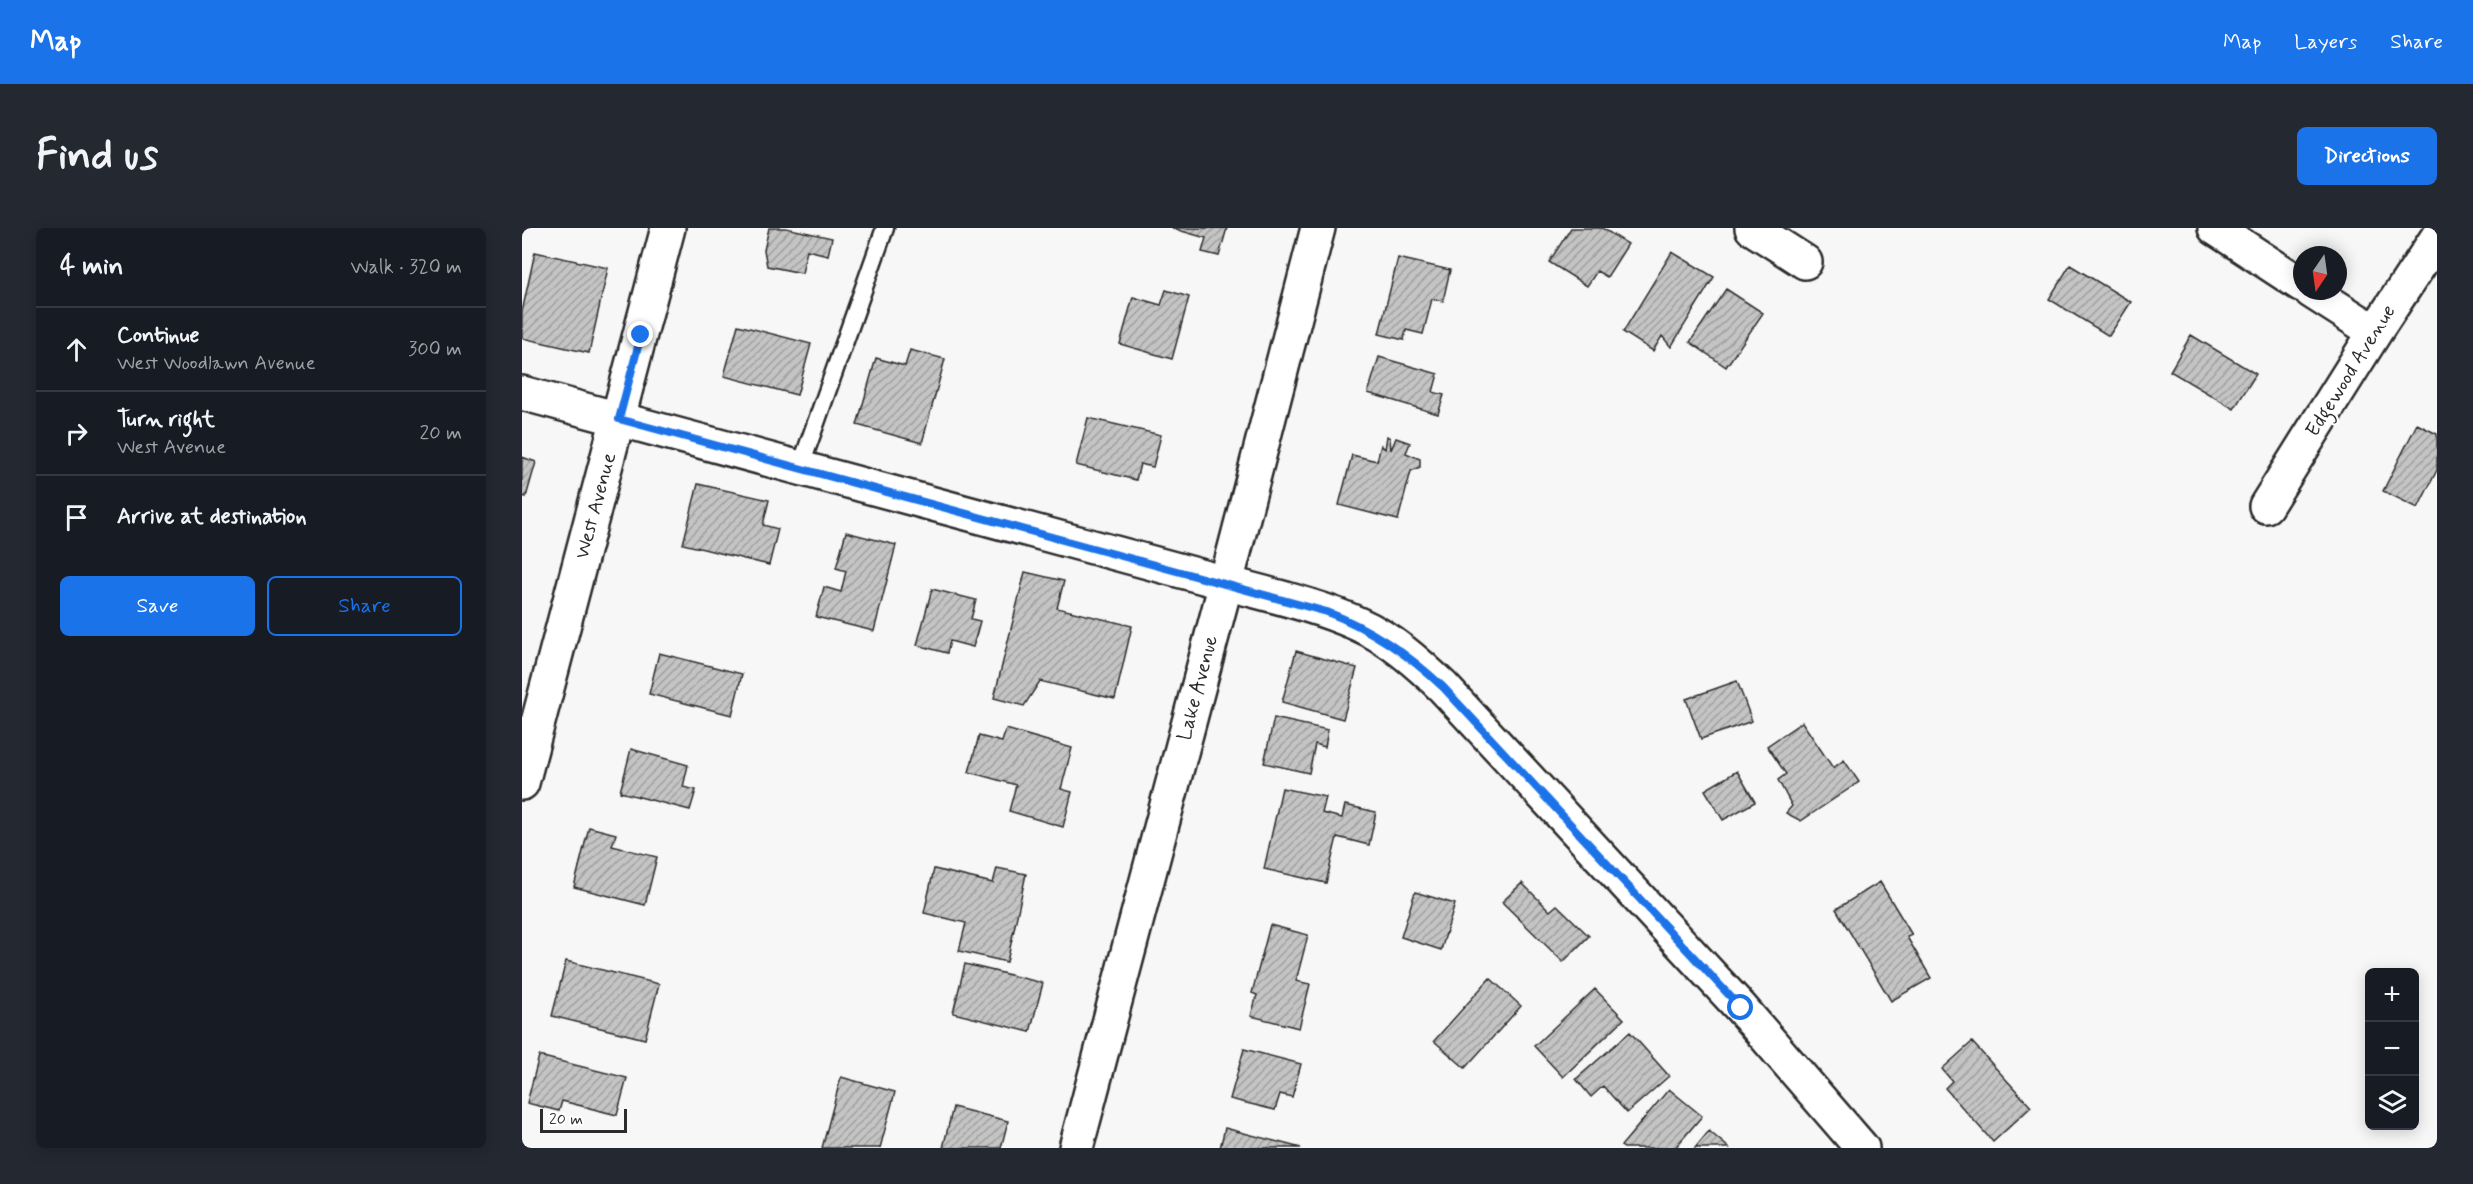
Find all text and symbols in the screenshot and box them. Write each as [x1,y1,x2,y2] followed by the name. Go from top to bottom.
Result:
[30,24,81,61] text: Map
[2223,28,2261,56] text: Map
[2294,28,2357,56] text: Layers
[2390,28,2443,56] text: Share
[2297,127,2437,185] button: Directions
[36,129,158,184] text: Find us
[2293,246,2347,300] north arrow
[60,250,123,284] text: 4 min
[350,254,462,281] text: Walk · 320 m
[2300,300,2404,443] street label: Edgewood Avenue
[627,321,653,347] route end
[117,322,199,350] text: Continue
[60,333,93,366] icon: ahead
[408,336,462,363] text: 300 m
[117,350,316,377] text: West Woodlawn Avenue
[117,406,215,434] text: Turn right
[60,417,93,450] icon: right
[419,420,462,447] text: 20 m
[117,434,226,461] text: West Avenue
[569,450,623,562] street label: West Avenue
[60,501,93,534] icon: arrive
[117,503,307,531] text: Arrive at destination
[60,576,255,636] button: Save
[267,576,462,636] button: Share
[1171,633,1225,743] street label: Lake Avenue
[2365,968,2419,1130] map controls
[2365,968,2419,1022] button: +
[1727,994,1753,1020] route start
[2365,1022,2419,1076] button: −
[2365,1076,2419,1130] button: layers
[540,1106,627,1134] scale bar
[549,1109,583,1130] text: 20 m

